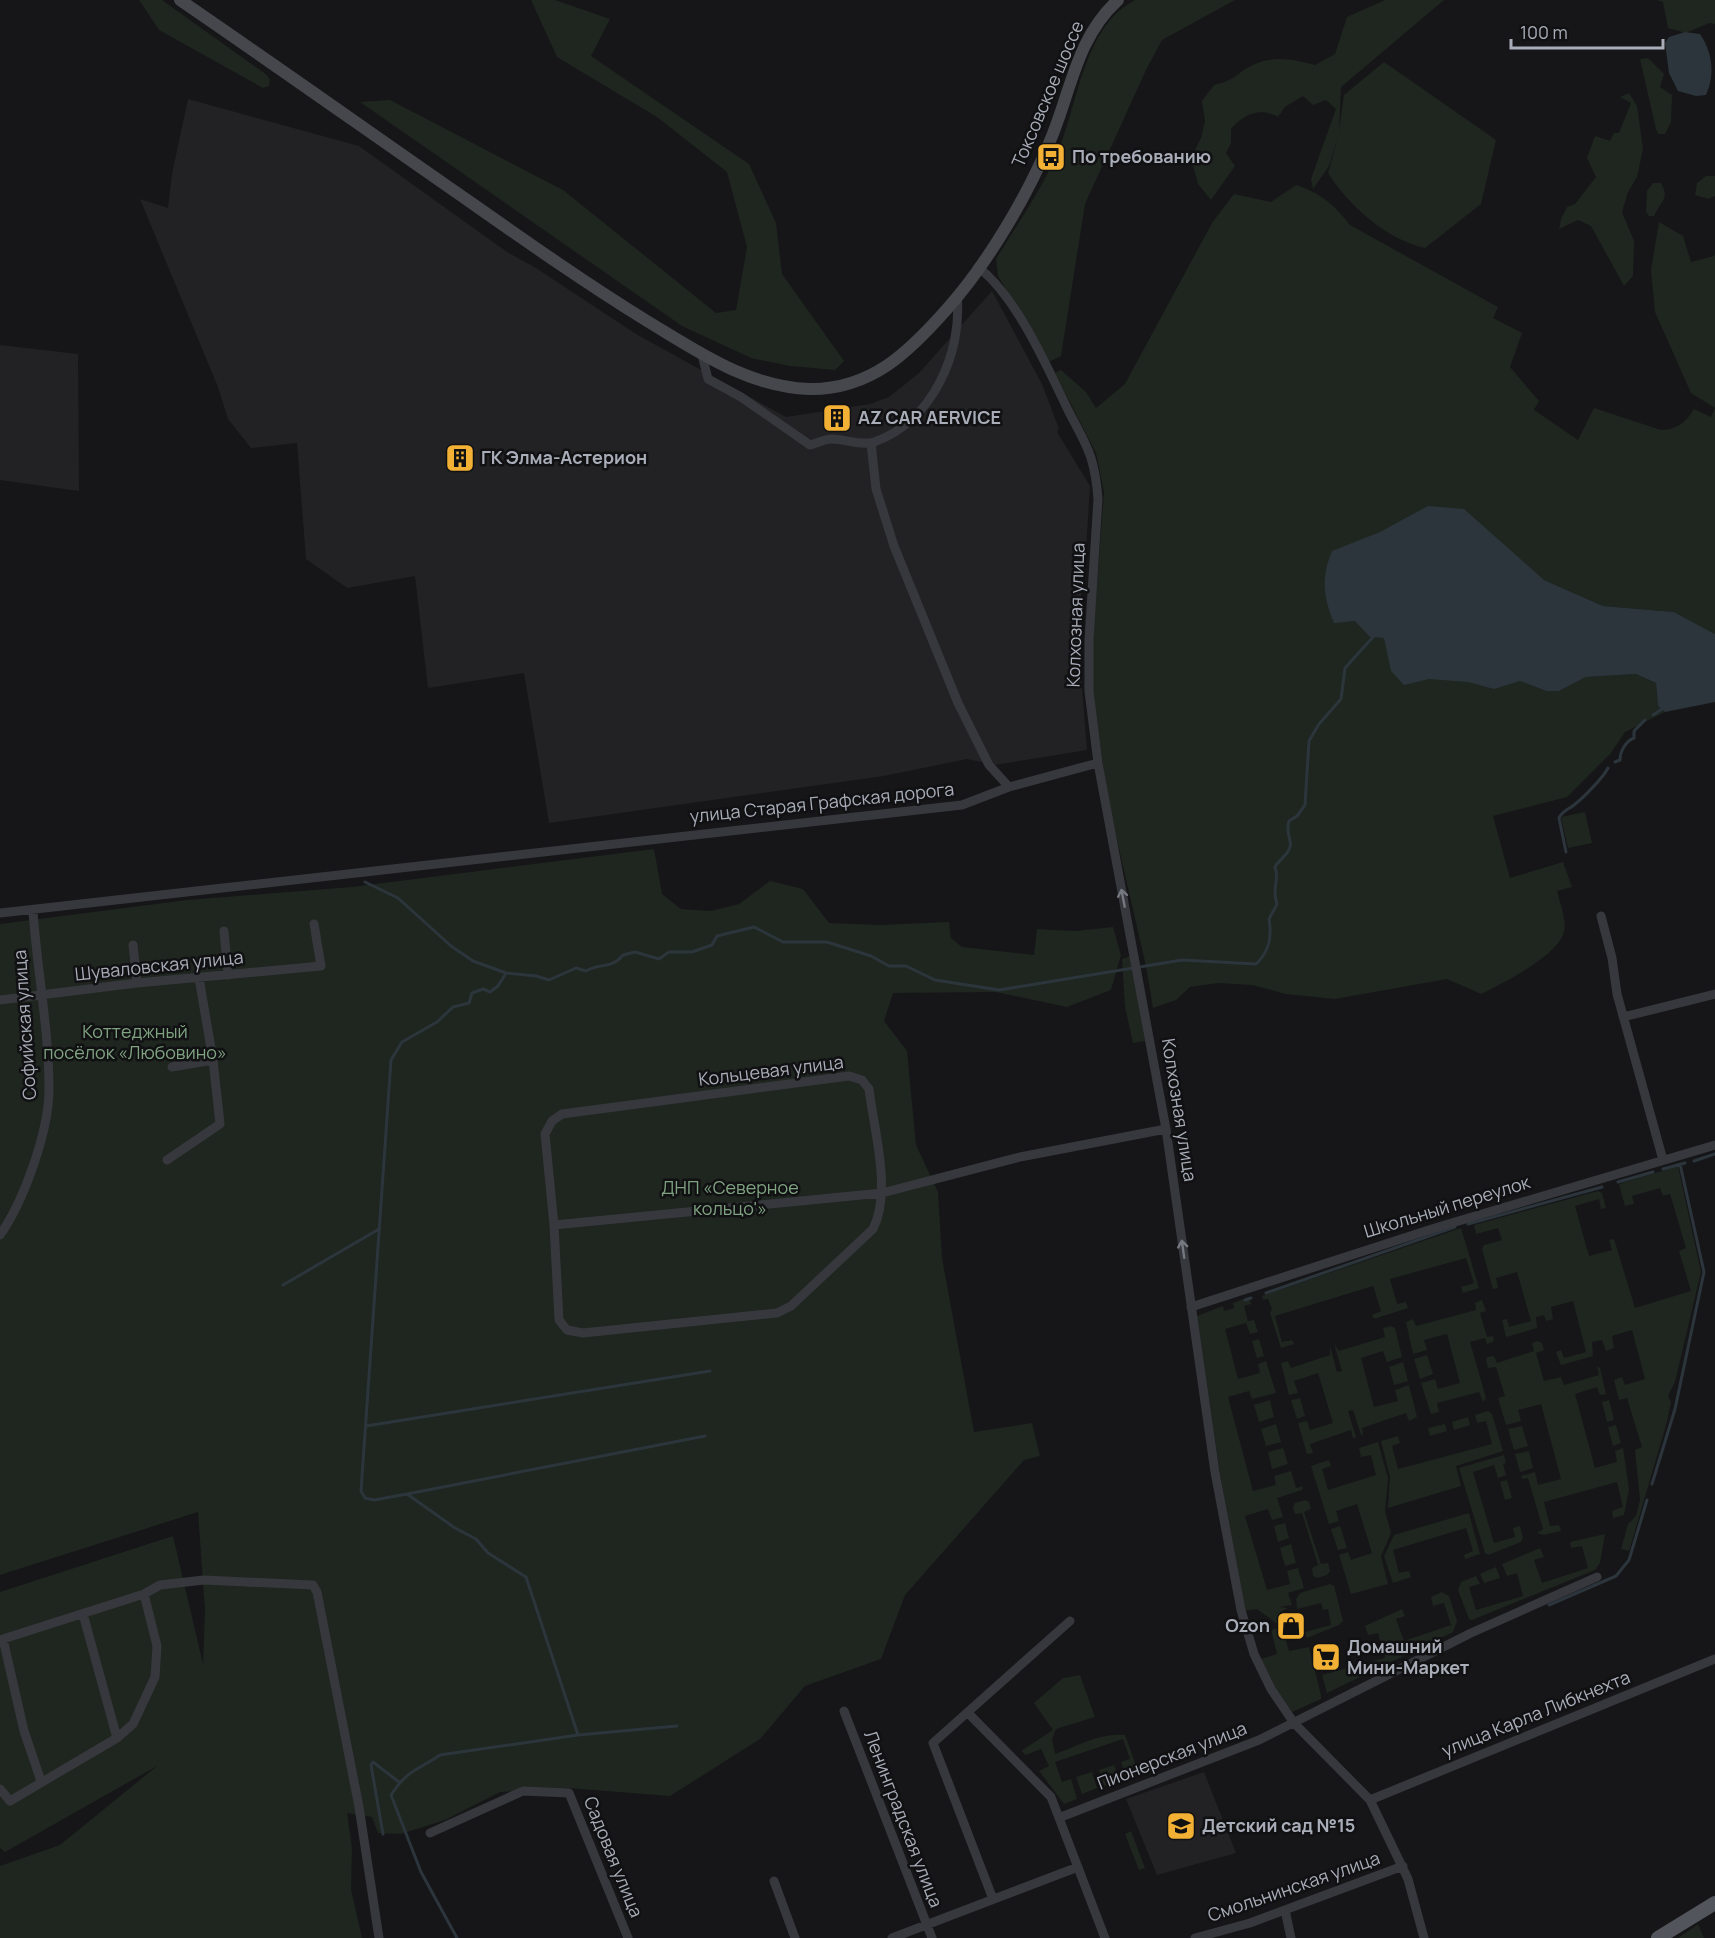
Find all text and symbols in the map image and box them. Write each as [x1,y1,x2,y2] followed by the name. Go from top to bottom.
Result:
[1511,12,1662,50] scale bar
[1005,17,1089,170] street label: Токсовское шоссе
[1520,20,1568,44] text: 100 m
[1035,141,1067,173] bus stop icon: По требованию
[1072,144,1211,168] place label: По требованию
[821,402,853,434] building icon: AZ CAR AERVICE
[858,405,1001,429] place label: AZ CAR AERVICE
[444,442,476,474] building icon: ГК Элма-Астерион
[481,445,647,469] place label: ГК Элма-Астерион
[1060,542,1090,688] street label: Колхозная улица
[689,776,955,828] street label: улица Старая Графская дорога
[1117,889,1128,908] one-way arrow
[73,944,244,986] street label: Шуваловская улица
[7,949,41,1101] street label: Софийская улица
[43,1019,227,1064] park label: Коттеджный посёлок «Любовино»
[1157,1036,1203,1183] street label: Колхозная улица
[697,1049,845,1091] street label: Кольцевая улица
[1361,1169,1534,1243] street label: Школьный переулок
[661,1175,799,1220] park label: ДНП «Северное кольцо'»
[1177,1240,1188,1259] one-way arrow
[1275,1610,1307,1642] shop icon: Ozon
[1225,1613,1270,1637] place label: Ozon
[1347,1634,1470,1679] place label: Домашний Мини-Маркет
[1310,1641,1342,1673] supermarket icon: Домашний Мини-Маркет
[1438,1664,1633,1762] street label: улица Карла Либкнехта
[1093,1715,1250,1795] street label: Пионерская улица
[859,1727,949,1911] street label: Ленинградская улица
[579,1793,649,1921] street label: Садовая улица
[1165,1810,1197,1842] school or university icon: Детский сад №15
[1202,1813,1355,1837] place label: Детский сад №15
[1204,1845,1383,1927] street label: Смольнинская улица

